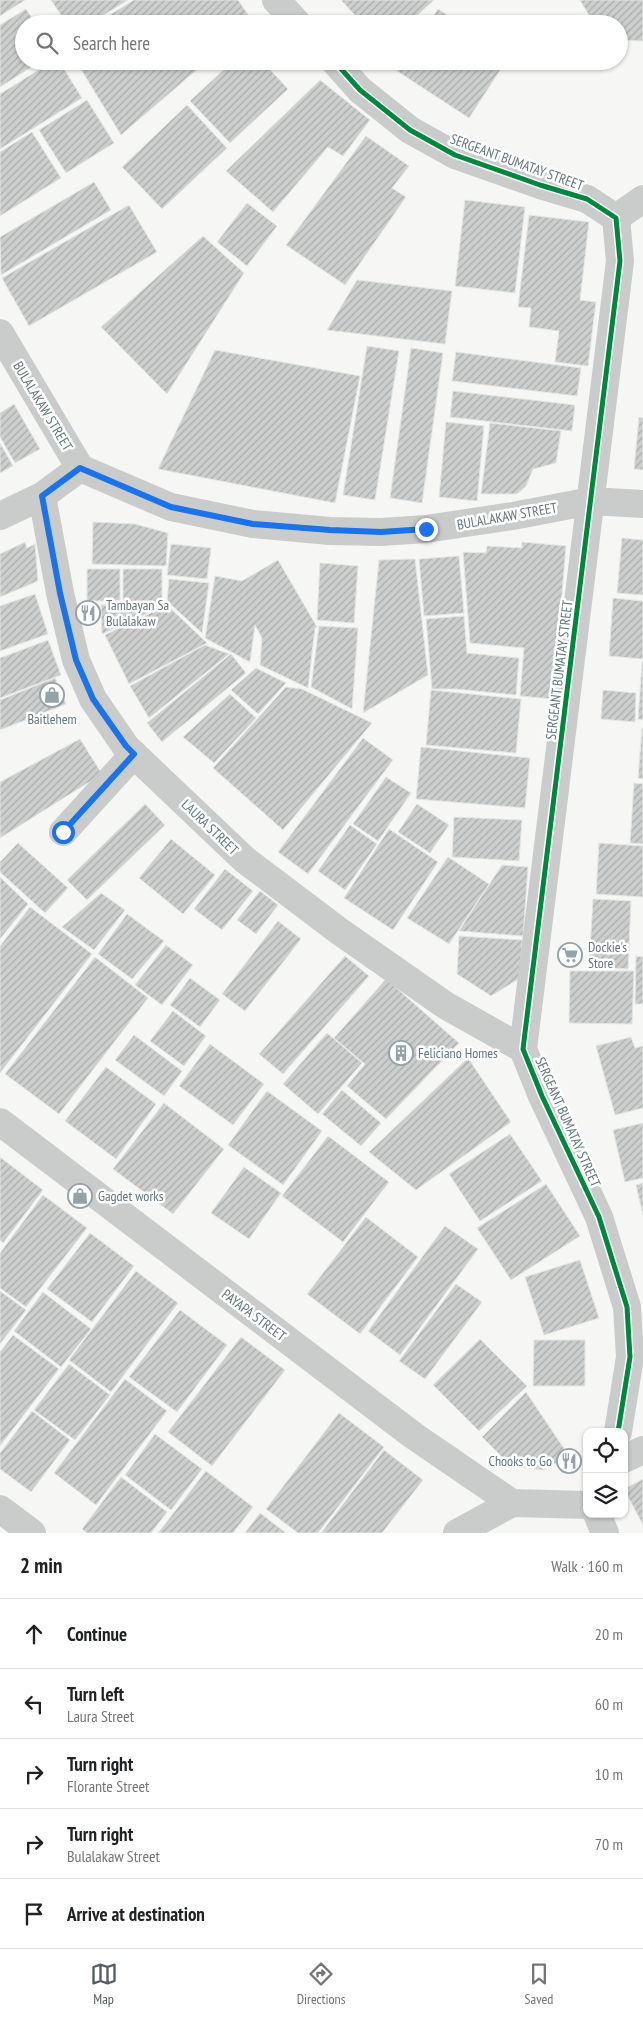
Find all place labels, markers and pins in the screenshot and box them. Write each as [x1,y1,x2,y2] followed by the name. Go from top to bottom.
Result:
[106,596,169,630] place label: Tambayan Sa Bulalakaw
[75,600,101,626] restaurant icon: Tambayan Sa Bulalakaw
[39,682,65,708] shop icon: Baitlehem
[27,710,77,728] place label: Baitlehem
[588,938,627,972] place label: Dockie's Store
[557,942,583,968] supermarket icon: Dockie's Store
[388,1040,414,1066] building icon: Feliciano Homes
[418,1044,498,1062] place label: Feliciano Homes
[67,1183,93,1209] shop icon: Gagdet works
[98,1187,164,1205] place label: Gagdet works
[556,1448,582,1474] restaurant icon: Chooks to Go
[489,1452,552,1470] place label: Chooks to Go

